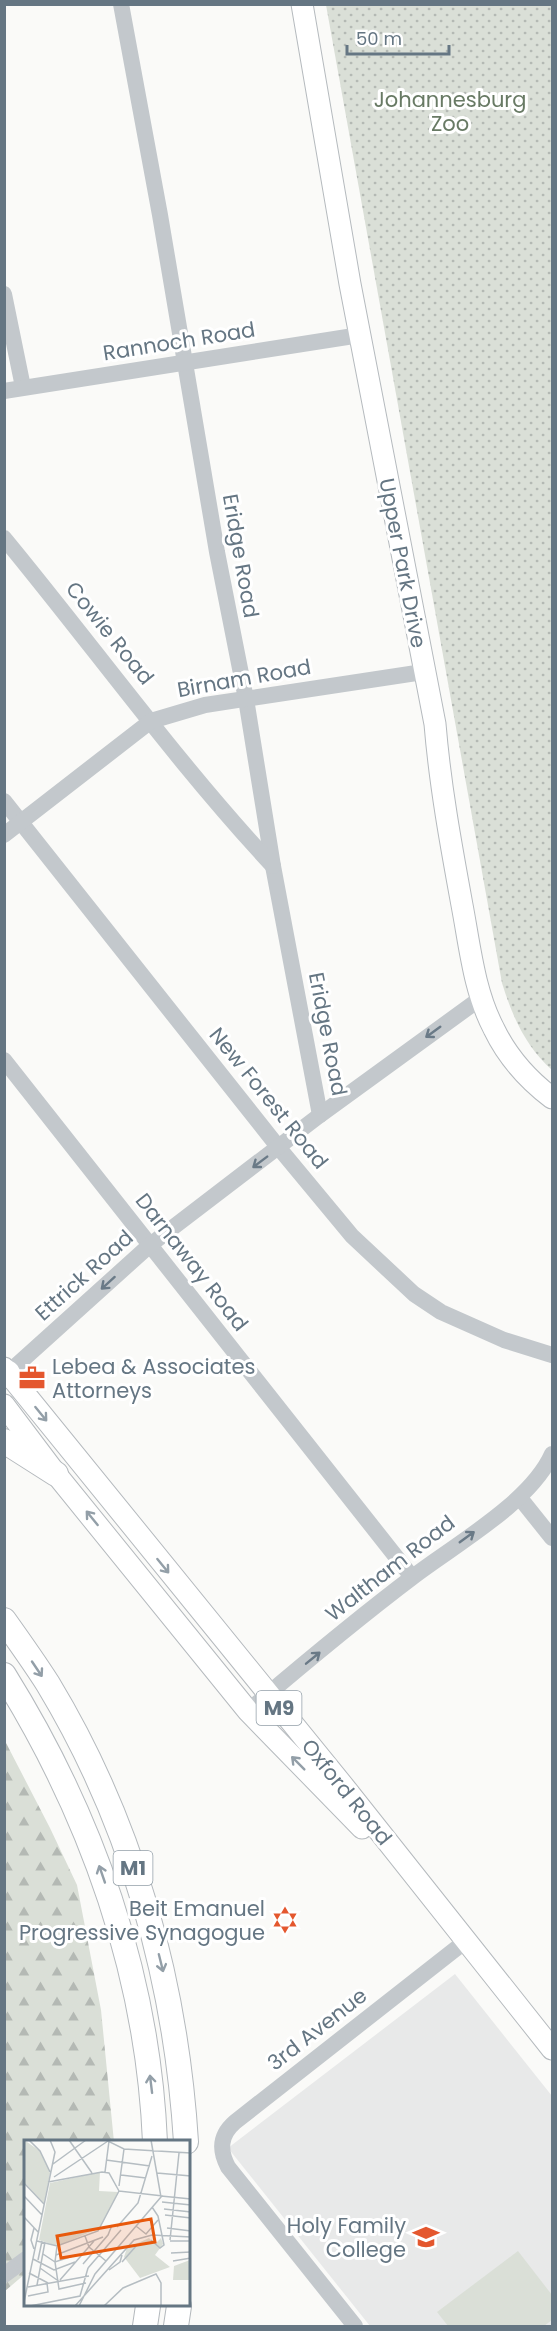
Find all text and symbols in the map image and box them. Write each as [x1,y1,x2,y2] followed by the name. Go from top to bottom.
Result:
[347,18,449,56] scale bar
[356,26,402,51] text: 50 m
[374,85,526,138] park label: Johannesburg Zoo
[101,315,257,367] street label: Rannoch Road
[372,476,434,650] street label: Upper Park Drive
[216,492,266,620] street label: Eridge Road
[59,575,161,691] street label: Cowie Road
[175,652,313,704] street label: Birnam Road
[302,970,354,1098] street label: Eridge Road
[203,1021,335,1175] street label: New Forest Road
[426,1026,442,1039] one-way arrow
[253,1155,269,1168] one-way arrow
[129,1187,255,1337] street label: Darnaway Road
[29,1223,139,1327] street label: Ettrick Road
[101,1276,116,1290] one-way arrow
[52,1352,256,1405] place label: Lebea & Associates Attorneys
[17,1363,47,1393] office icon: Lebea & Associates Attorneys
[35,1406,48,1422] one-way arrow
[319,1508,461,1628] street label: Waltham Road
[85,1510,98,1526] one-way arrow
[458,1531,474,1543] one-way arrow
[157,1558,170,1574] one-way arrow
[305,1651,321,1664] one-way arrow
[31,1660,43,1676] one-way arrow
[256,1691,302,1725] road number: M9
[295,1733,399,1851] street label: Oxford Road
[291,1756,305,1771] one-way arrow
[114,1851,152,1885] road number: M1
[95,1865,106,1884] one-way arrow
[19,1894,265,1947] place label: Beit Emanuel Progressive Synagogue
[270,1905,300,1935] synagogue icon: Beit Emanuel Progressive Synagogue
[155,1953,167,1972] one-way arrow
[261,1981,373,2077] street label: 3rd Avenue
[145,2074,156,2094] one-way arrow
[24,2140,190,2307] inset map
[287,2211,406,2264] place label: Holy Family College
[411,2222,441,2252] school or university icon: Holy Family College

